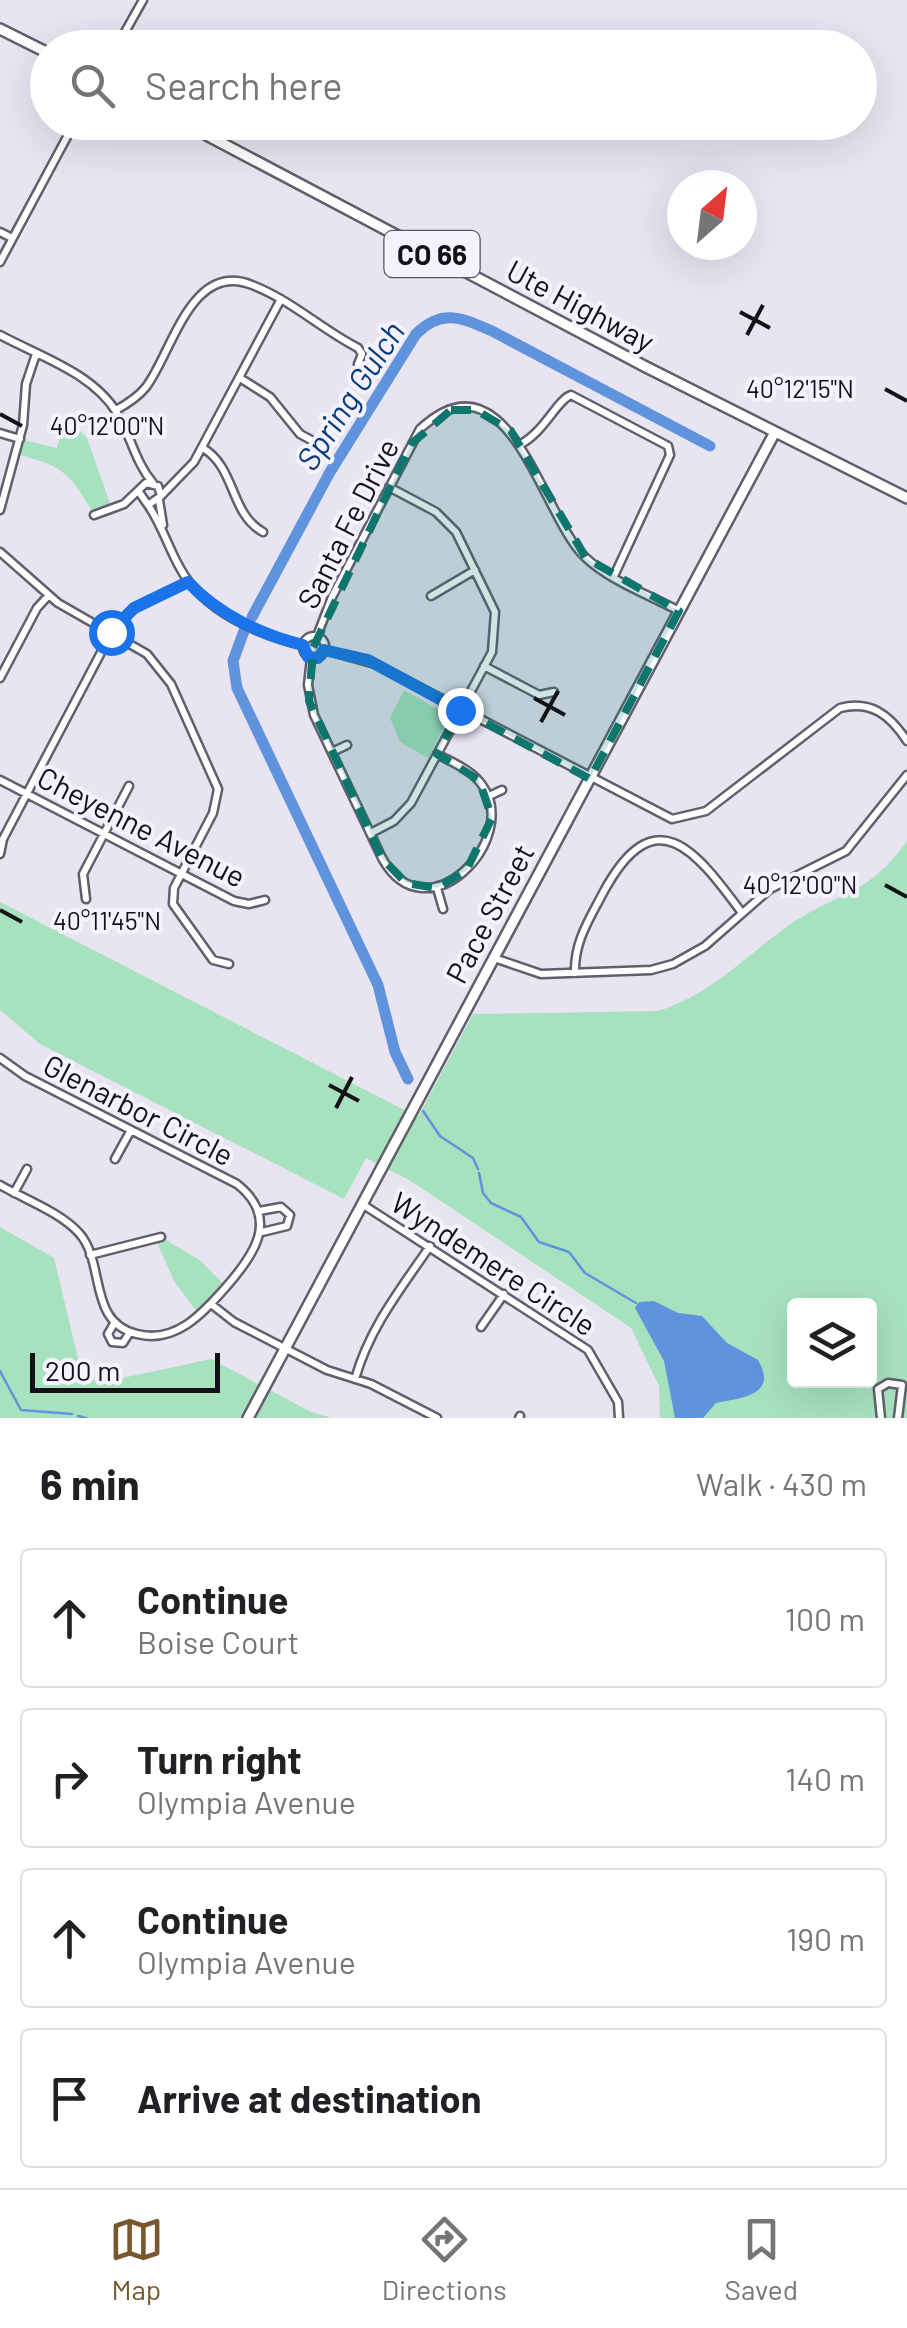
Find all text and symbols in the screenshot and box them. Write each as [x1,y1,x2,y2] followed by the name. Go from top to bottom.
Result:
[30,30,877,140] search box
[65,58,120,113] icon: search
[145,62,343,108] text: Search here
[667,170,757,260] north arrow
[384,231,480,277] road number: CO 66
[501,251,661,359] street label: Ute Highway
[287,313,411,477] water label: Spring Gulch
[746,373,854,403] text: 40°12'15"N
[50,410,164,440] text: 40°12'00"N
[289,432,405,614] street label: Santa Fe Drive
[89,610,135,656] route start
[438,688,484,734] route end
[32,758,252,894] street label: Cheyenne Avenue
[437,837,541,989] street label: Pace Street
[743,869,857,899] text: 40°12'00"N
[53,905,161,935] text: 40°11'45"N
[38,1046,240,1172] street label: Glenarbor Circle
[385,1183,603,1343] street label: Wyndemere Circle
[787,1298,877,1388] map controls
[787,1298,877,1388] button: layers
[30,1348,220,1392] scale bar
[45,1353,120,1387] text: 200 m
[40,1458,140,1508] text: 6 min
[696,1464,867,1502] text: Walk · 430 m
[137,1576,288,1622] text: Continue
[42,1591,97,1646] icon: ahead
[785,1599,865,1637] text: 100 m
[137,1622,299,1660] text: Boise Court
[137,1736,302,1782] text: Turn right
[42,1751,97,1806] icon: right
[785,1759,865,1797] text: 140 m
[137,1782,356,1820] text: Olympia Avenue
[137,1896,288,1942] text: Continue
[42,1911,97,1966] icon: ahead
[786,1919,865,1957] text: 190 m
[137,1942,356,1980] text: Olympia Avenue
[42,2071,97,2126] icon: arrive
[137,2075,482,2121] text: Arrive at destination
[109,2212,164,2306] tab: Map
[382,2212,507,2306] tab: Directions
[725,2212,798,2306] tab: Saved

